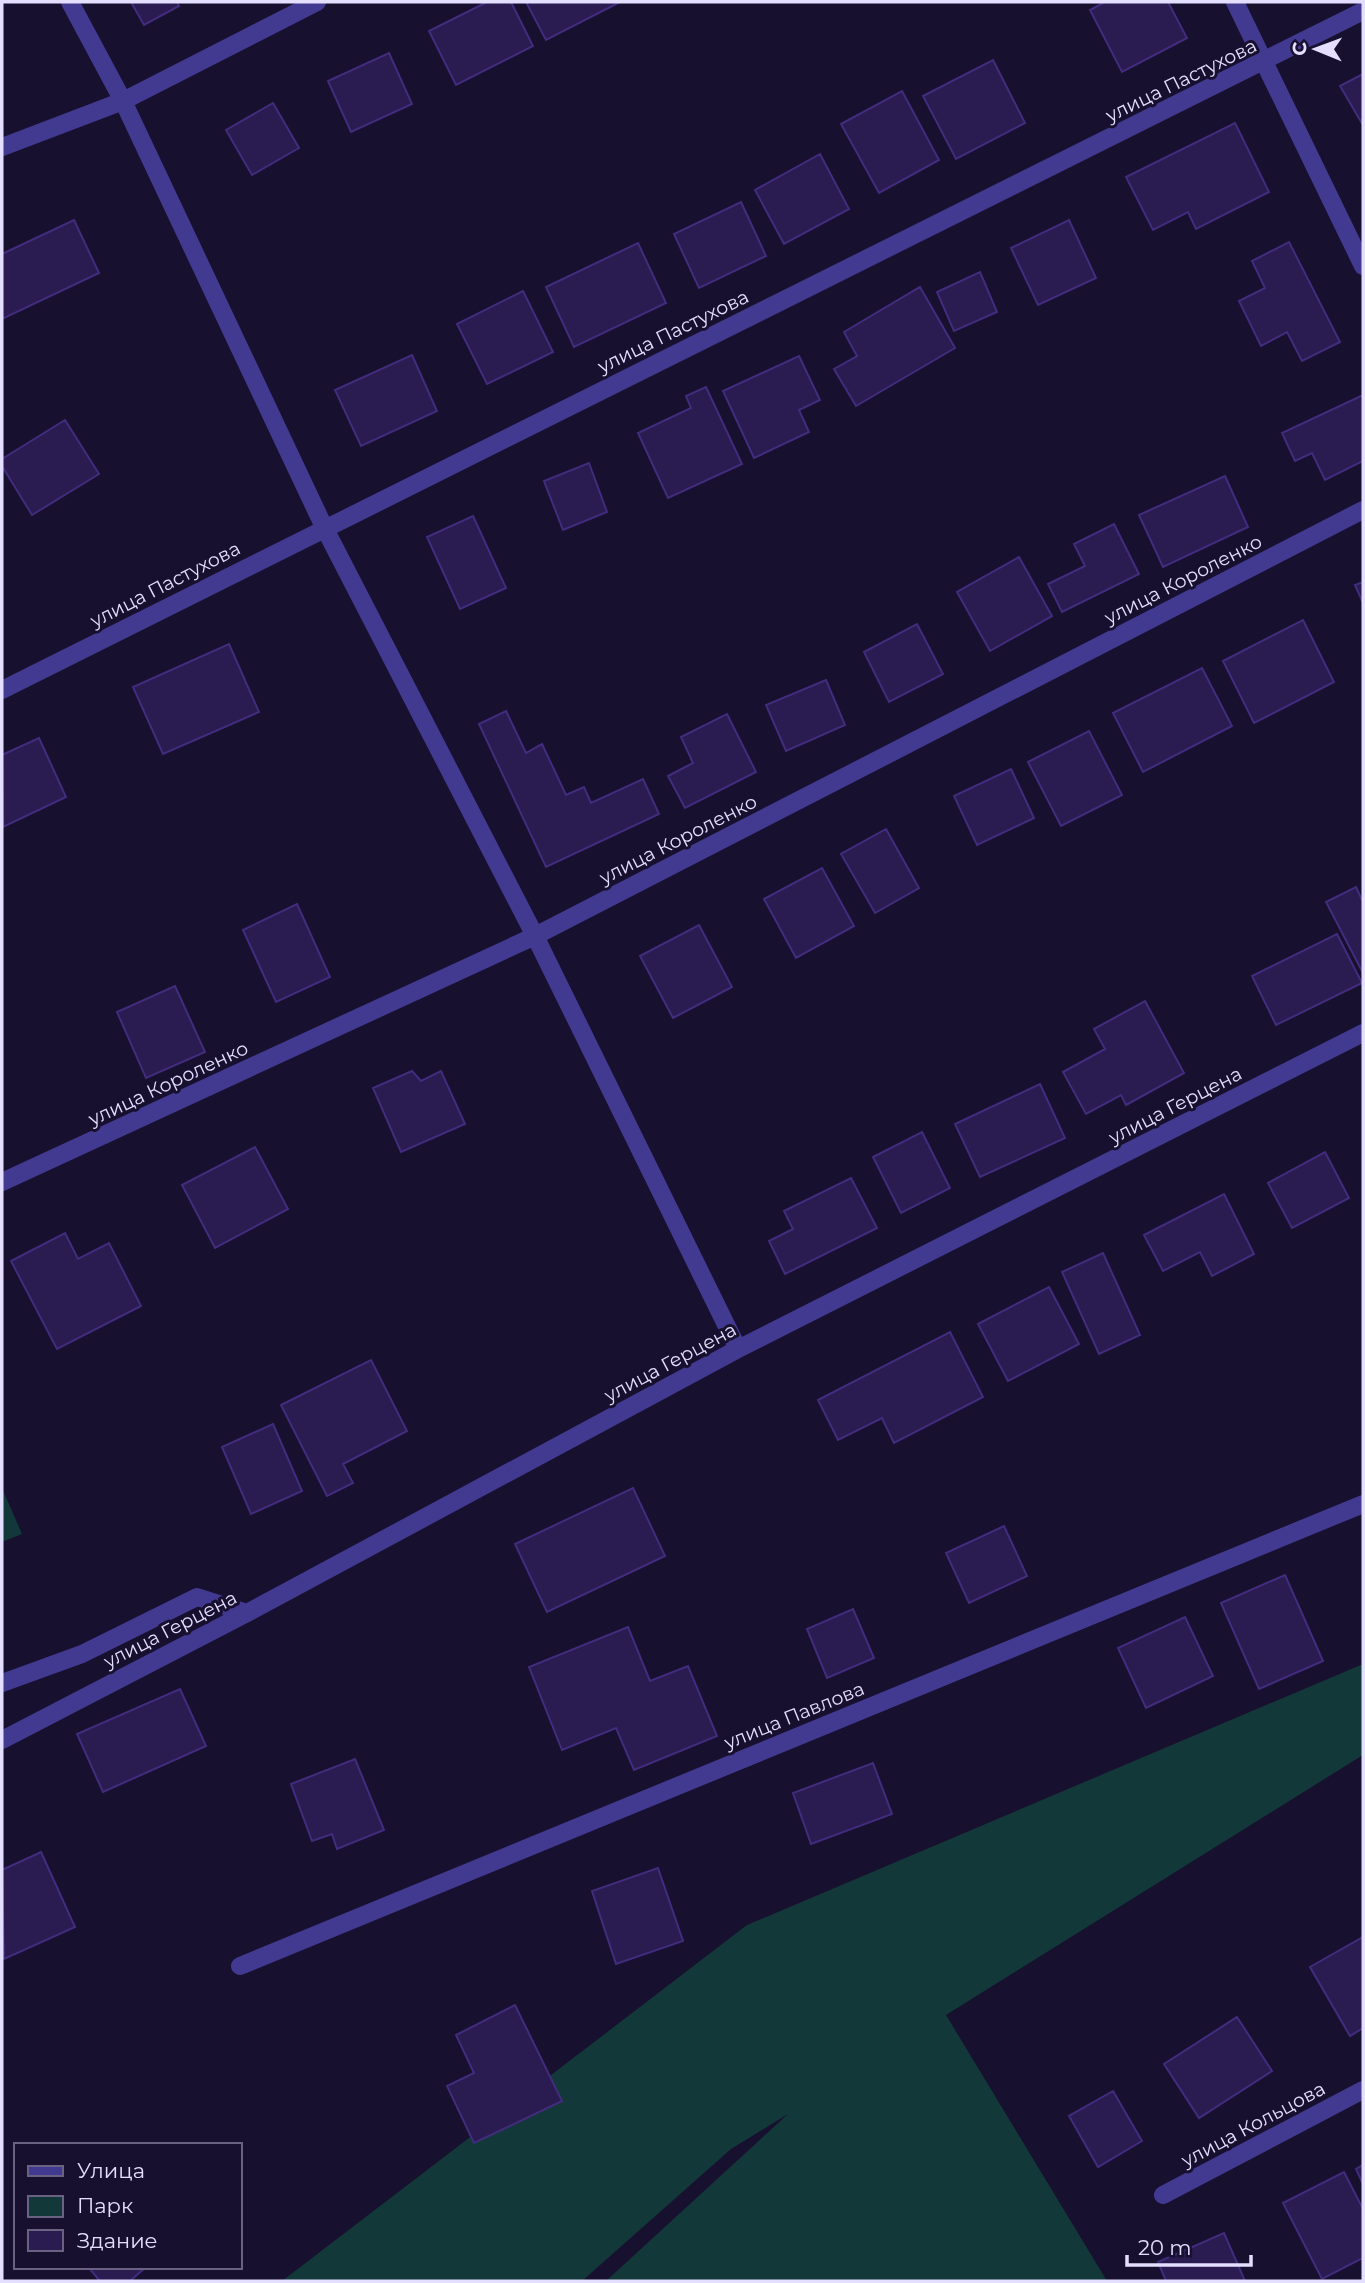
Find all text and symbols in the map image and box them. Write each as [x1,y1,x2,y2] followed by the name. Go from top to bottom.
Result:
[1281,14,1351,84] north arrow
[1101,34,1260,127] street label: улица Пастухова
[1288,41,1311,56] text: С
[593,285,752,378] street label: улица Пастухова
[1100,530,1266,630] street label: улица Короленко
[86,537,244,633] street label: улица Пастухова
[595,790,761,890] street label: улица Короленко
[84,1036,252,1131] street label: улица Короленко
[1104,1062,1246,1149] street label: улица Герцена
[599,1318,740,1407] street label: улица Герцена
[99,1586,241,1673] street label: улица Герцена
[720,1677,868,1754] street label: улица Павлова
[1177,2077,1329,2173] street label: улица Кольцова
[14,2143,242,2269] legend
[77,2158,145,2183] text: Улица
[77,2193,133,2218] text: Парк
[1127,2224,1251,2268] scale bar
[77,2228,158,2253] text: Здание
[1138,2235,1192,2260] text: 20 m

